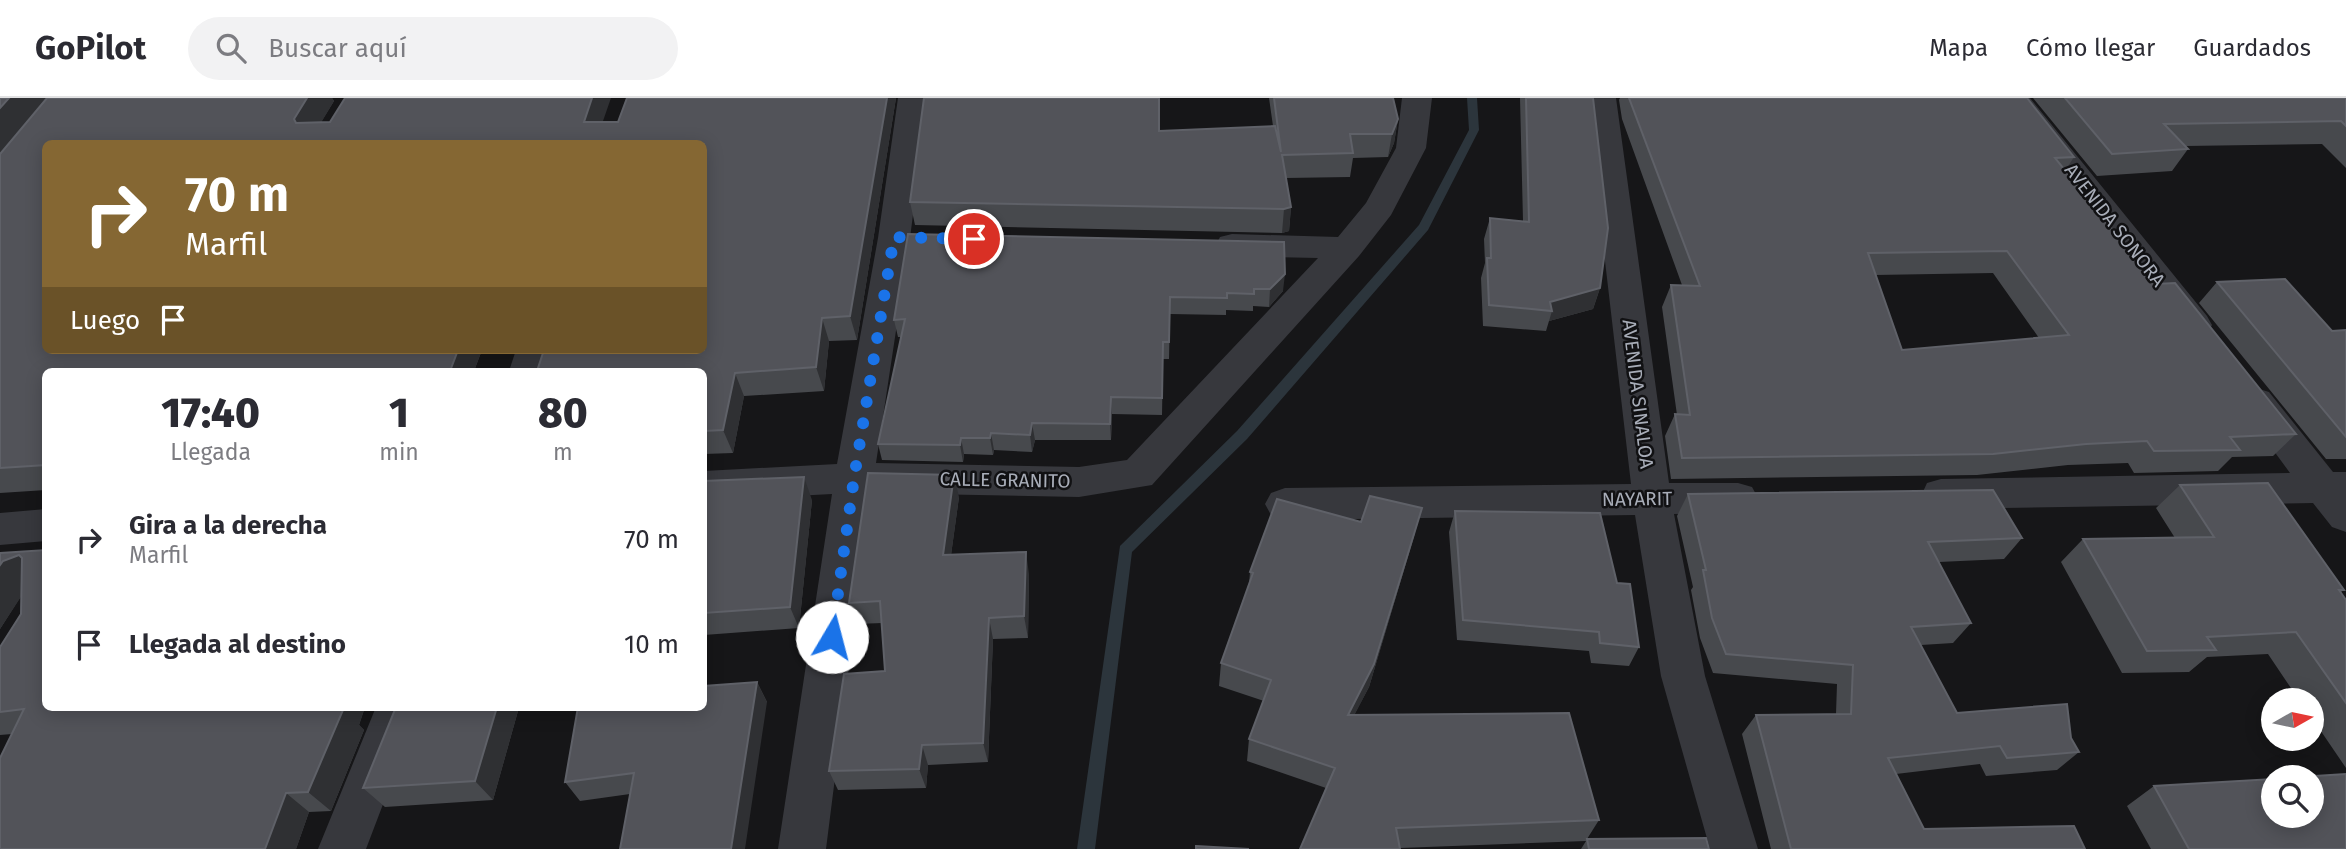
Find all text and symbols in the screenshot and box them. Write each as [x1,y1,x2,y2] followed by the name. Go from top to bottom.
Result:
[188,17,678,80] search box
[35,28,146,68] text: GoPilot
[212,29,250,67] icon: search
[268,33,407,64] text: Buscar aquí
[1929,34,1988,62] text: Mapa
[2026,34,2155,62] text: Cómo llegar
[2193,34,2311,62] text: Guardados
[2060,159,2170,291] street label: AVENIDA SONORA
[185,165,289,224] text: 70 m
[70,168,161,259] icon: right
[944,209,1004,269] pin
[955,220,993,258] icon: arrive
[185,225,267,263] text: Marfil
[154,301,192,339] icon: arrive
[70,305,140,336] text: Luego
[1617,318,1659,470] street label: AVENIDA SINALOA
[161,388,260,438] text: 17:40
[389,388,409,438] text: 1
[538,388,588,438] text: 80
[170,438,251,466] text: Llegada
[379,438,419,466] text: min
[553,438,573,466] text: m
[939,467,1071,493] street label: CALLE GRANITO
[1602,487,1673,511] street label: NAYARIT
[129,510,327,541] text: Gira a la derecha
[70,521,108,559] icon: right
[624,524,679,555] text: 70 m
[129,541,188,569] text: Marfil
[795,600,869,674] position arrow
[70,626,108,664] icon: arrive
[129,629,346,660] text: Llegada al destino
[624,629,679,660] text: 10 m
[2261,688,2324,751] north arrow
[2261,688,2324,828] map controls
[2261,765,2324,828] button: search

